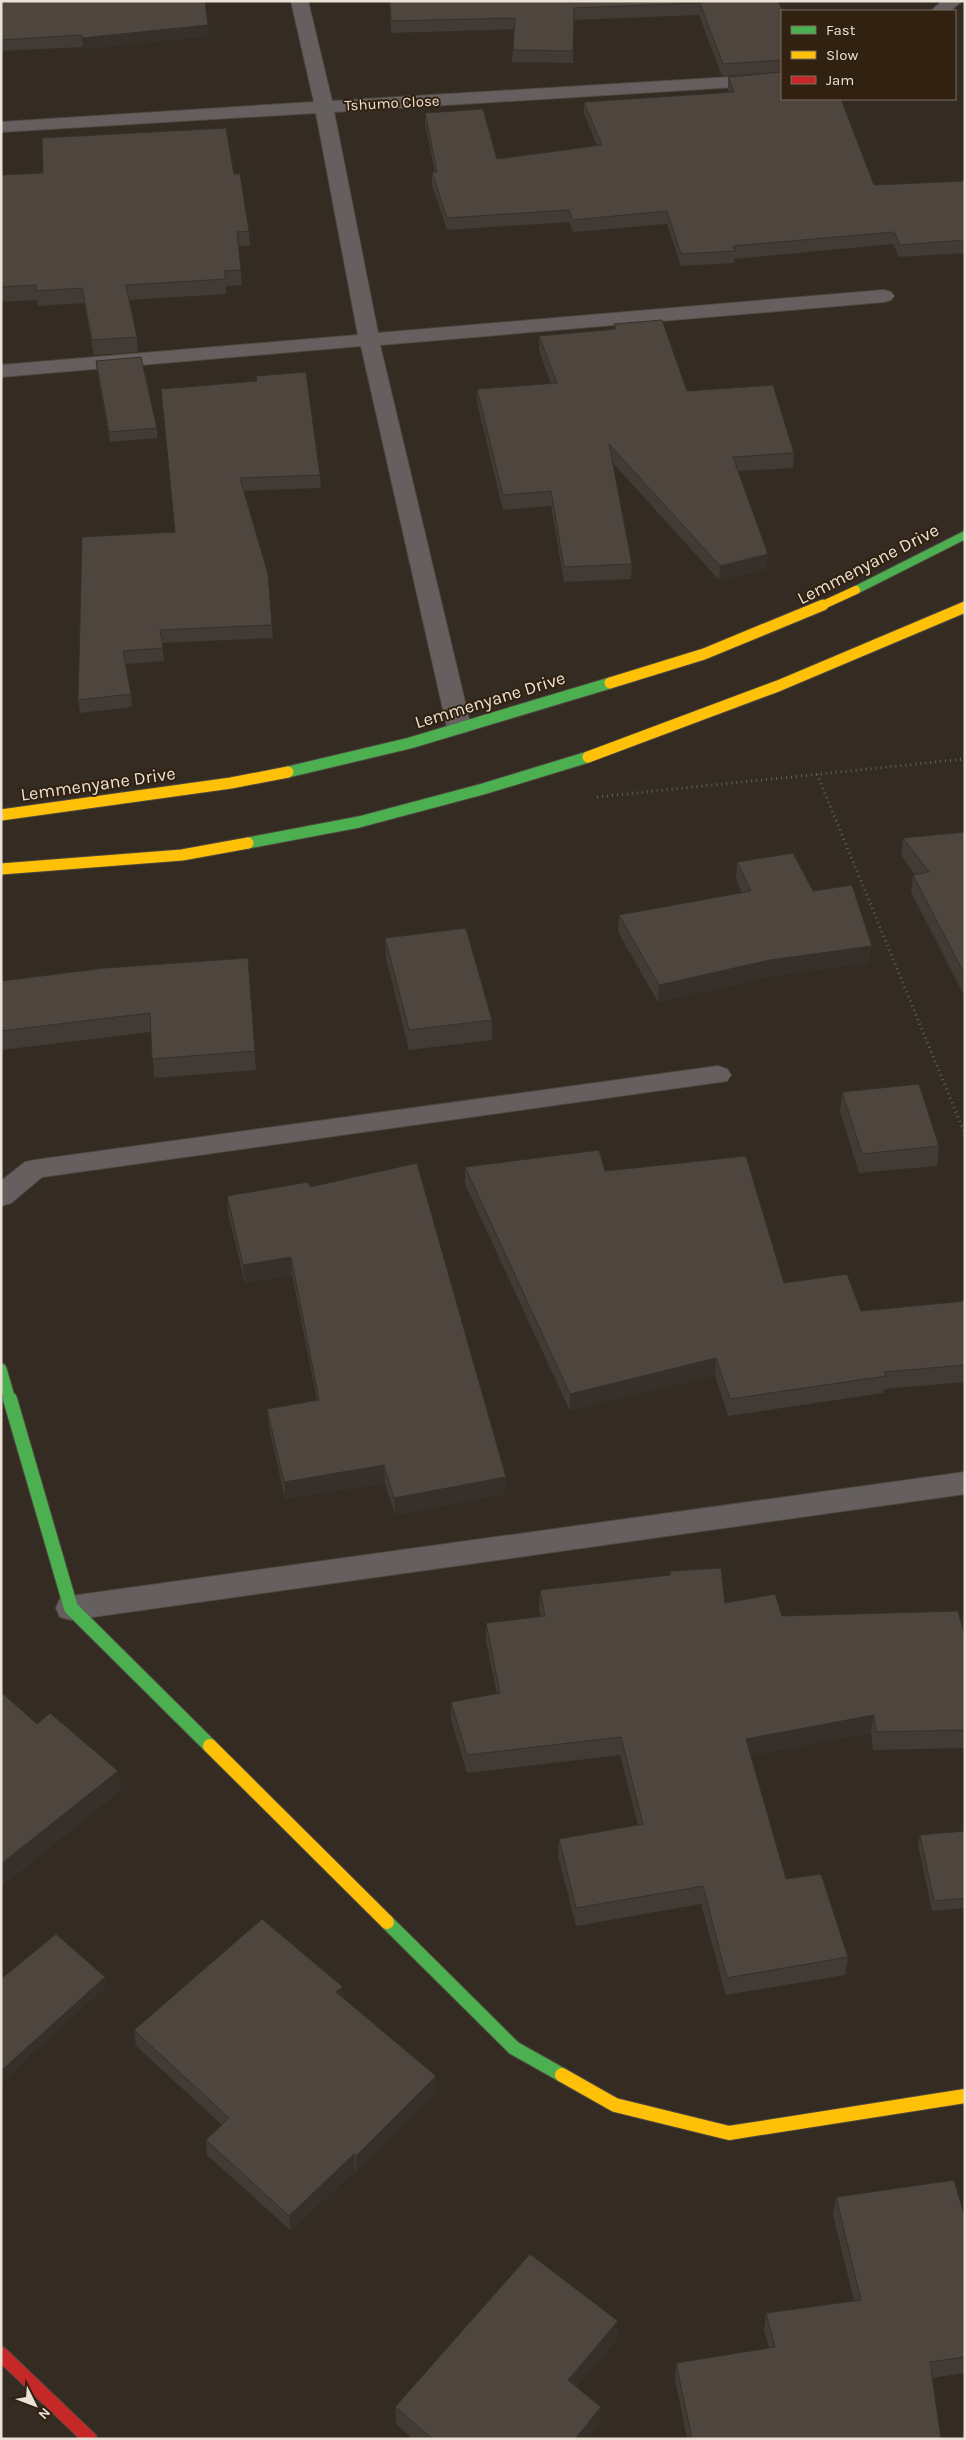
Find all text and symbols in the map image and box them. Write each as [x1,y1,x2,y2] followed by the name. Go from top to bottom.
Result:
[781,10,956,100] legend
[826,21,856,39] text: Fast
[826,46,858,64] text: Slow
[826,71,854,89] text: Jam
[344,92,440,114] street label: Tshumo Close
[793,519,943,609] street label: Lemmenyane Drive
[412,667,568,733] street label: Lemmenyane Drive
[19,762,177,806] street label: Lemmenyane Drive
[10,2380,60,2430] north arrow
[35,2404,54,2423] text: N

